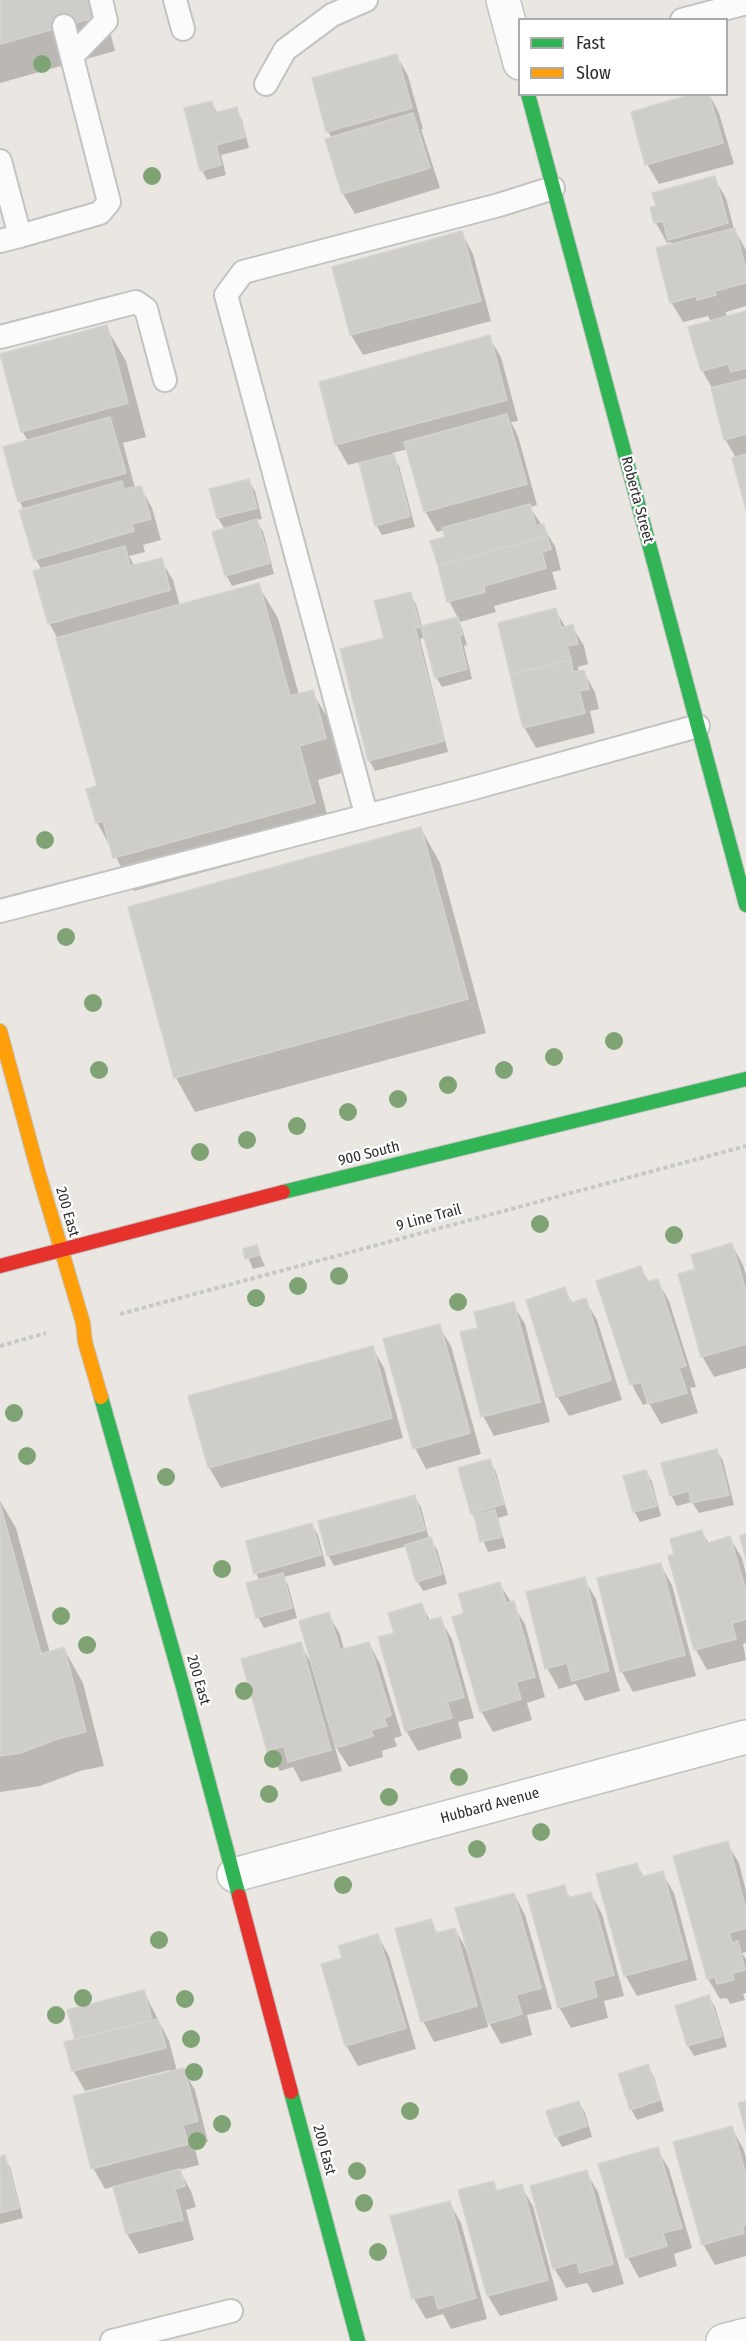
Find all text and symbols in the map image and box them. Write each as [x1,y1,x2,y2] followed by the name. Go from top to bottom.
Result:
[518,18,728,96] legend
[576,32,605,54] text: Fast
[576,62,611,84] text: Slow
[617,455,657,545] street label: Roberta Street
[337,1138,401,1170] street label: 900 South
[51,1185,83,1239] street label: 200 East
[395,1201,463,1235] street label: 9 Line Trail
[182,1653,214,1707] street label: 200 East
[439,1784,541,1828] street label: Hubbard Avenue
[309,2123,339,2177] street label: 200 East

